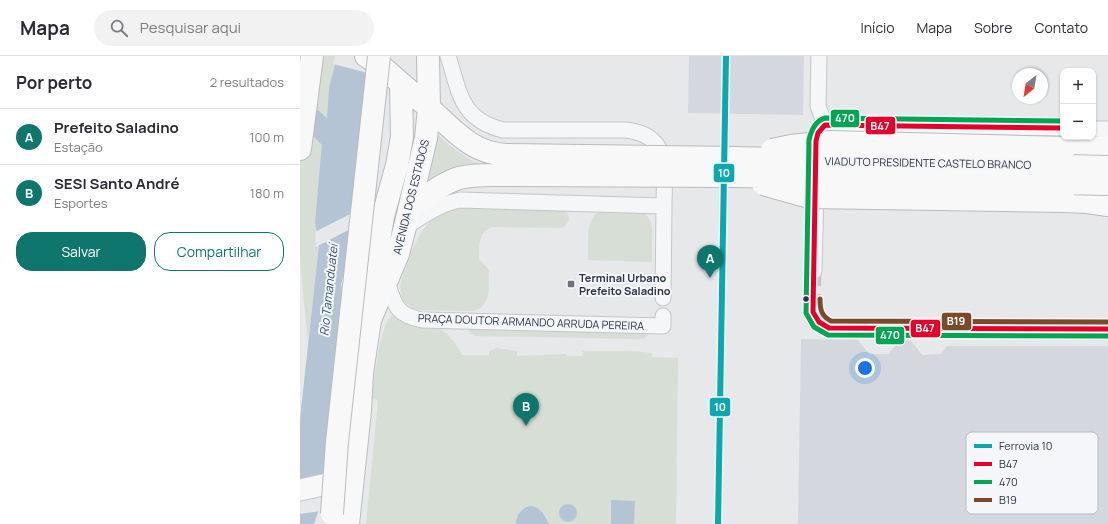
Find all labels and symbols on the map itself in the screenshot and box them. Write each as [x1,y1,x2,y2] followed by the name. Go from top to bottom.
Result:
[1012,68,1048,104] north arrow
[830,109,860,128] line badge: 470
[835,110,855,125] text: 470
[865,116,896,135] line badge: B47
[870,118,890,133] text: B47
[389,138,432,256] street label: AVENIDA DOS ESTADOS
[825,153,1032,172] street label: VIADUTO PRESIDENTE CASTELO BRANCO
[713,163,735,183] line badge: 10
[718,165,730,180] text: 10
[315,241,342,337] water label: Rio Tamanduateí
[697,245,723,278] pin: A
[579,270,671,298] place label: Terminal Urbano Prefeito Saladino
[566,279,576,289] marker: Terminal Urbano Prefeito Saladino
[801,294,811,304] unlabelled marker
[418,310,645,333] street label: PRAÇA DOUTOR ARMANDO ARRUDA PEREIRA
[941,312,972,331] line badge: B19
[947,313,965,328] text: B19
[910,319,941,338] line badge: B47
[915,320,935,335] text: B47
[875,326,905,345] line badge: 470
[880,327,900,342] text: 470
[855,358,875,378] your location
[513,393,539,426] pin: B
[709,397,731,417] line badge: 10
[714,399,726,414] text: 10
[966,432,1098,514] legend
[999,438,1052,453] text: Ferrovia 10
[999,456,1018,471] text: B47
[999,474,1018,489] text: 470
[999,492,1017,507] text: B19

